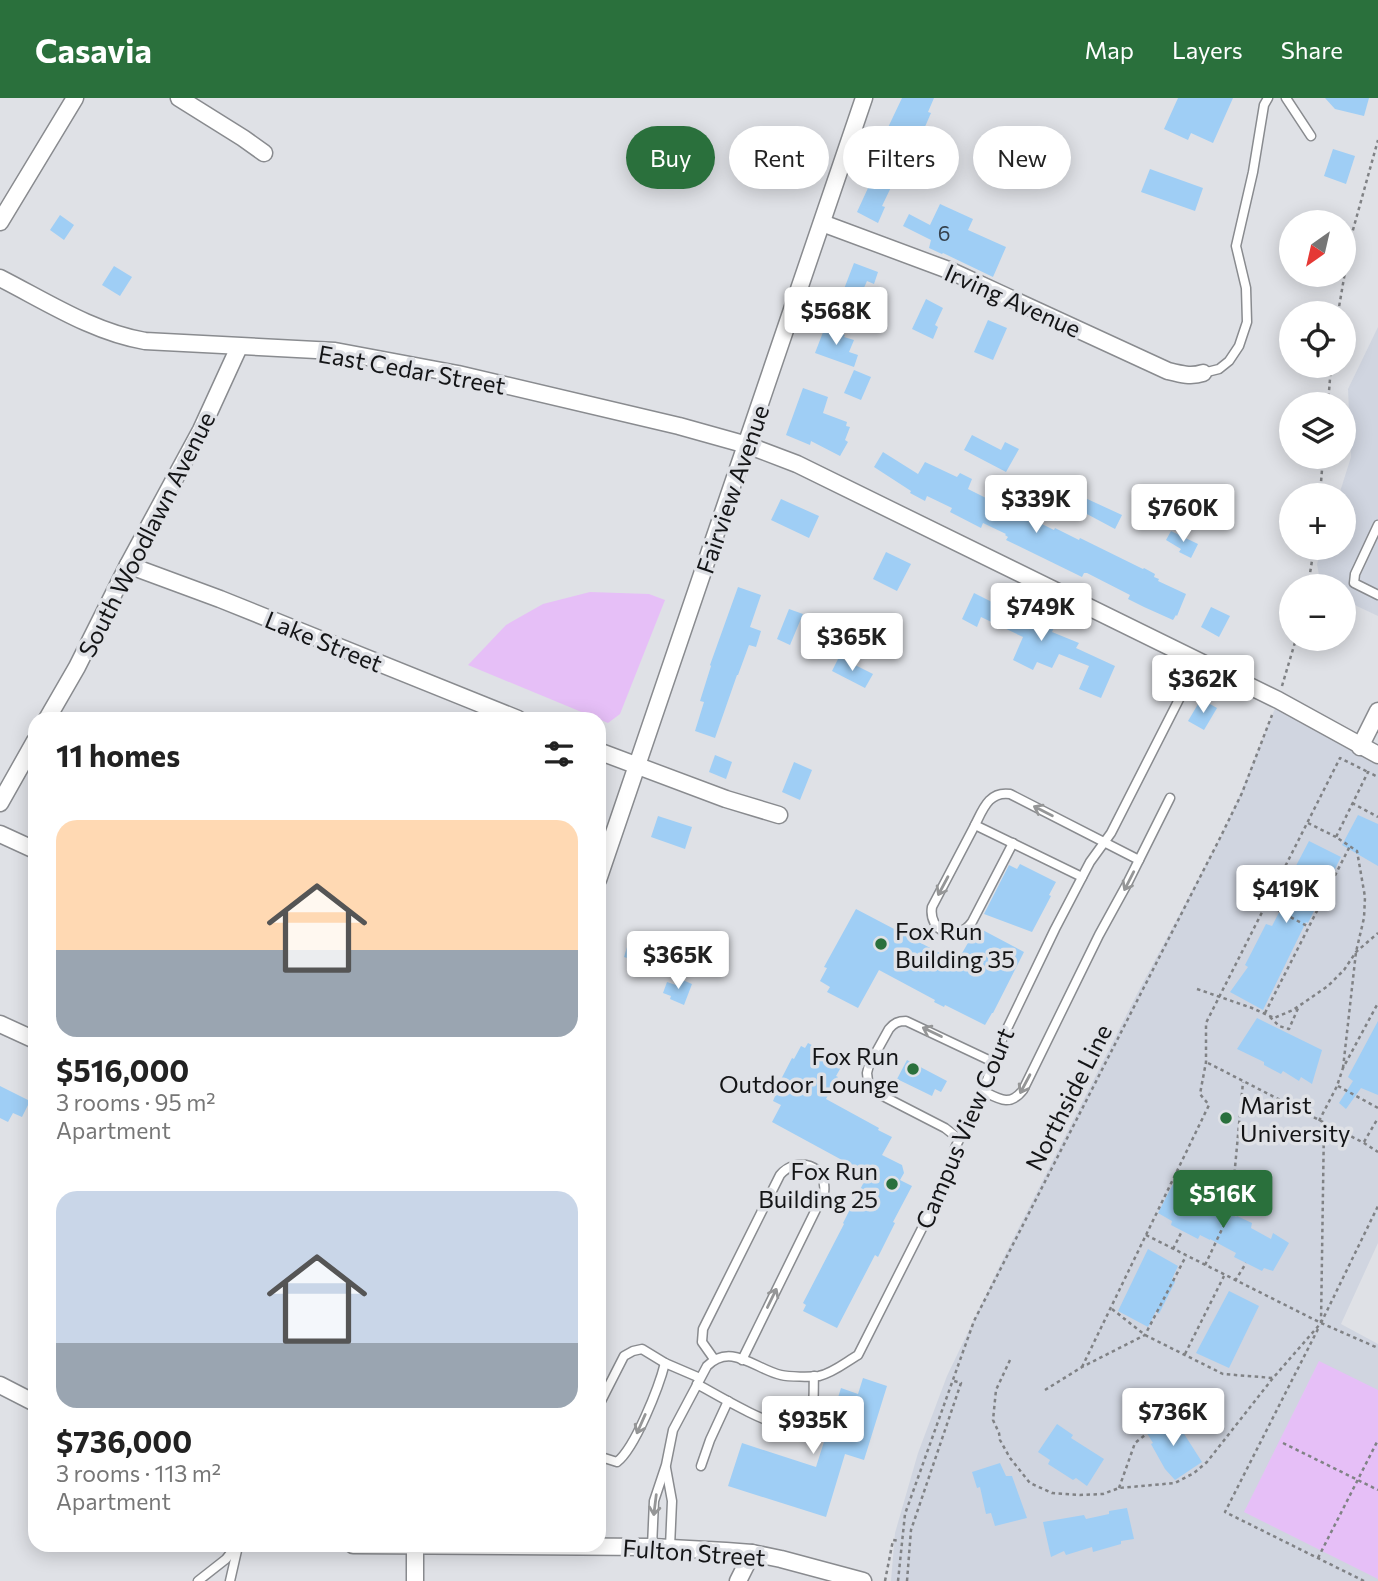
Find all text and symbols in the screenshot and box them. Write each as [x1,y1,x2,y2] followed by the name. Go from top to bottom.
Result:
[35,29,152,70] text: Casavia
[1085,35,1134,64] text: Map
[1172,35,1243,64] text: Layers
[1281,35,1343,64] text: Share
[626,126,715,189] chip: Buy
[729,126,829,189] chip: Rent
[843,126,959,189] chip: Filters
[973,126,1071,189] chip: New
[1279,210,1356,287] north arrow
[1279,210,1356,651] map controls
[938,220,950,245] house number: 6
[940,257,1086,343] street label: Irving Avenue
[787,288,885,347] pin: $568K
[800,296,872,324] text: $568K
[1279,301,1356,378] button: locate
[316,338,508,400] street label: East Cedar Street
[1279,392,1356,469] button: layers
[690,401,774,577] street label: Fairview Avenue
[71,407,221,661] street label: South Woodlawn Avenue
[987,476,1085,535] pin: $339K
[1279,483,1356,560] button: +
[1001,484,1071,512] text: $339K
[1134,484,1232,544] pin: $760K
[1147,493,1219,521] text: $760K
[1279,574,1356,651] button: −
[992,584,1090,643] pin: $749K
[1007,592,1075,620] text: $749K
[261,604,387,678] street label: Lake Street
[803,614,901,673] pin: $365K
[817,622,887,650] text: $365K
[1154,656,1252,715] pin: $362K
[1168,664,1238,692] text: $362K
[540,735,578,773] icon: filters
[56,736,180,773] text: 11 homes
[1033,804,1054,817] one-way arrow
[254,865,380,991] icon: home
[1237,866,1335,925] pin: $419K
[1121,870,1135,891] one-way arrow
[1252,874,1320,902] text: $419K
[936,875,950,895] one-way arrow
[895,916,1015,973] place label: Fox Run Building 35
[629,932,727,991] pin: $365K
[873,936,889,952] marker: Fox Run Building 35
[643,940,713,968] text: $365K
[1019,1019,1117,1175] street label: Northside Line
[909,1023,1020,1233] street label: Campus View Court
[922,1024,943,1038] one-way arrow
[719,1041,899,1098] place label: Fox Run Outdoor Lounge
[56,1051,189,1088] text: $516,000
[905,1061,921,1077] marker: Fox Run Outdoor Lounge
[1018,1073,1032,1094] one-way arrow
[56,1088,215,1116] text: 3 rooms · 95 m²
[1240,1090,1351,1147] place label: Marist University
[1218,1110,1234,1126] marker: Marist University
[56,1116,171,1144] text: Apartment
[758,1156,878,1213] place label: Fox Run Building 25
[1174,1170,1272,1230] pin: $516K
[884,1176,900,1192] marker: Fox Run Building 25
[1189,1179,1257,1207] text: $516K
[254,1236,380,1362] icon: home
[766,1288,780,1309] one-way arrow
[1124,1388,1222,1448] pin: $736K
[764,1396,862,1456] pin: $935K
[1138,1397,1208,1425] text: $736K
[778,1405,848,1433] text: $935K
[634,1413,647,1434] one-way arrow
[56,1422,192,1459] text: $736,000
[56,1459,221,1487] text: 3 rooms · 113 m²
[56,1487,171,1515] text: Apartment
[648,1493,661,1516] one-way arrow
[622,1533,767,1571] street label: Fulton Street

